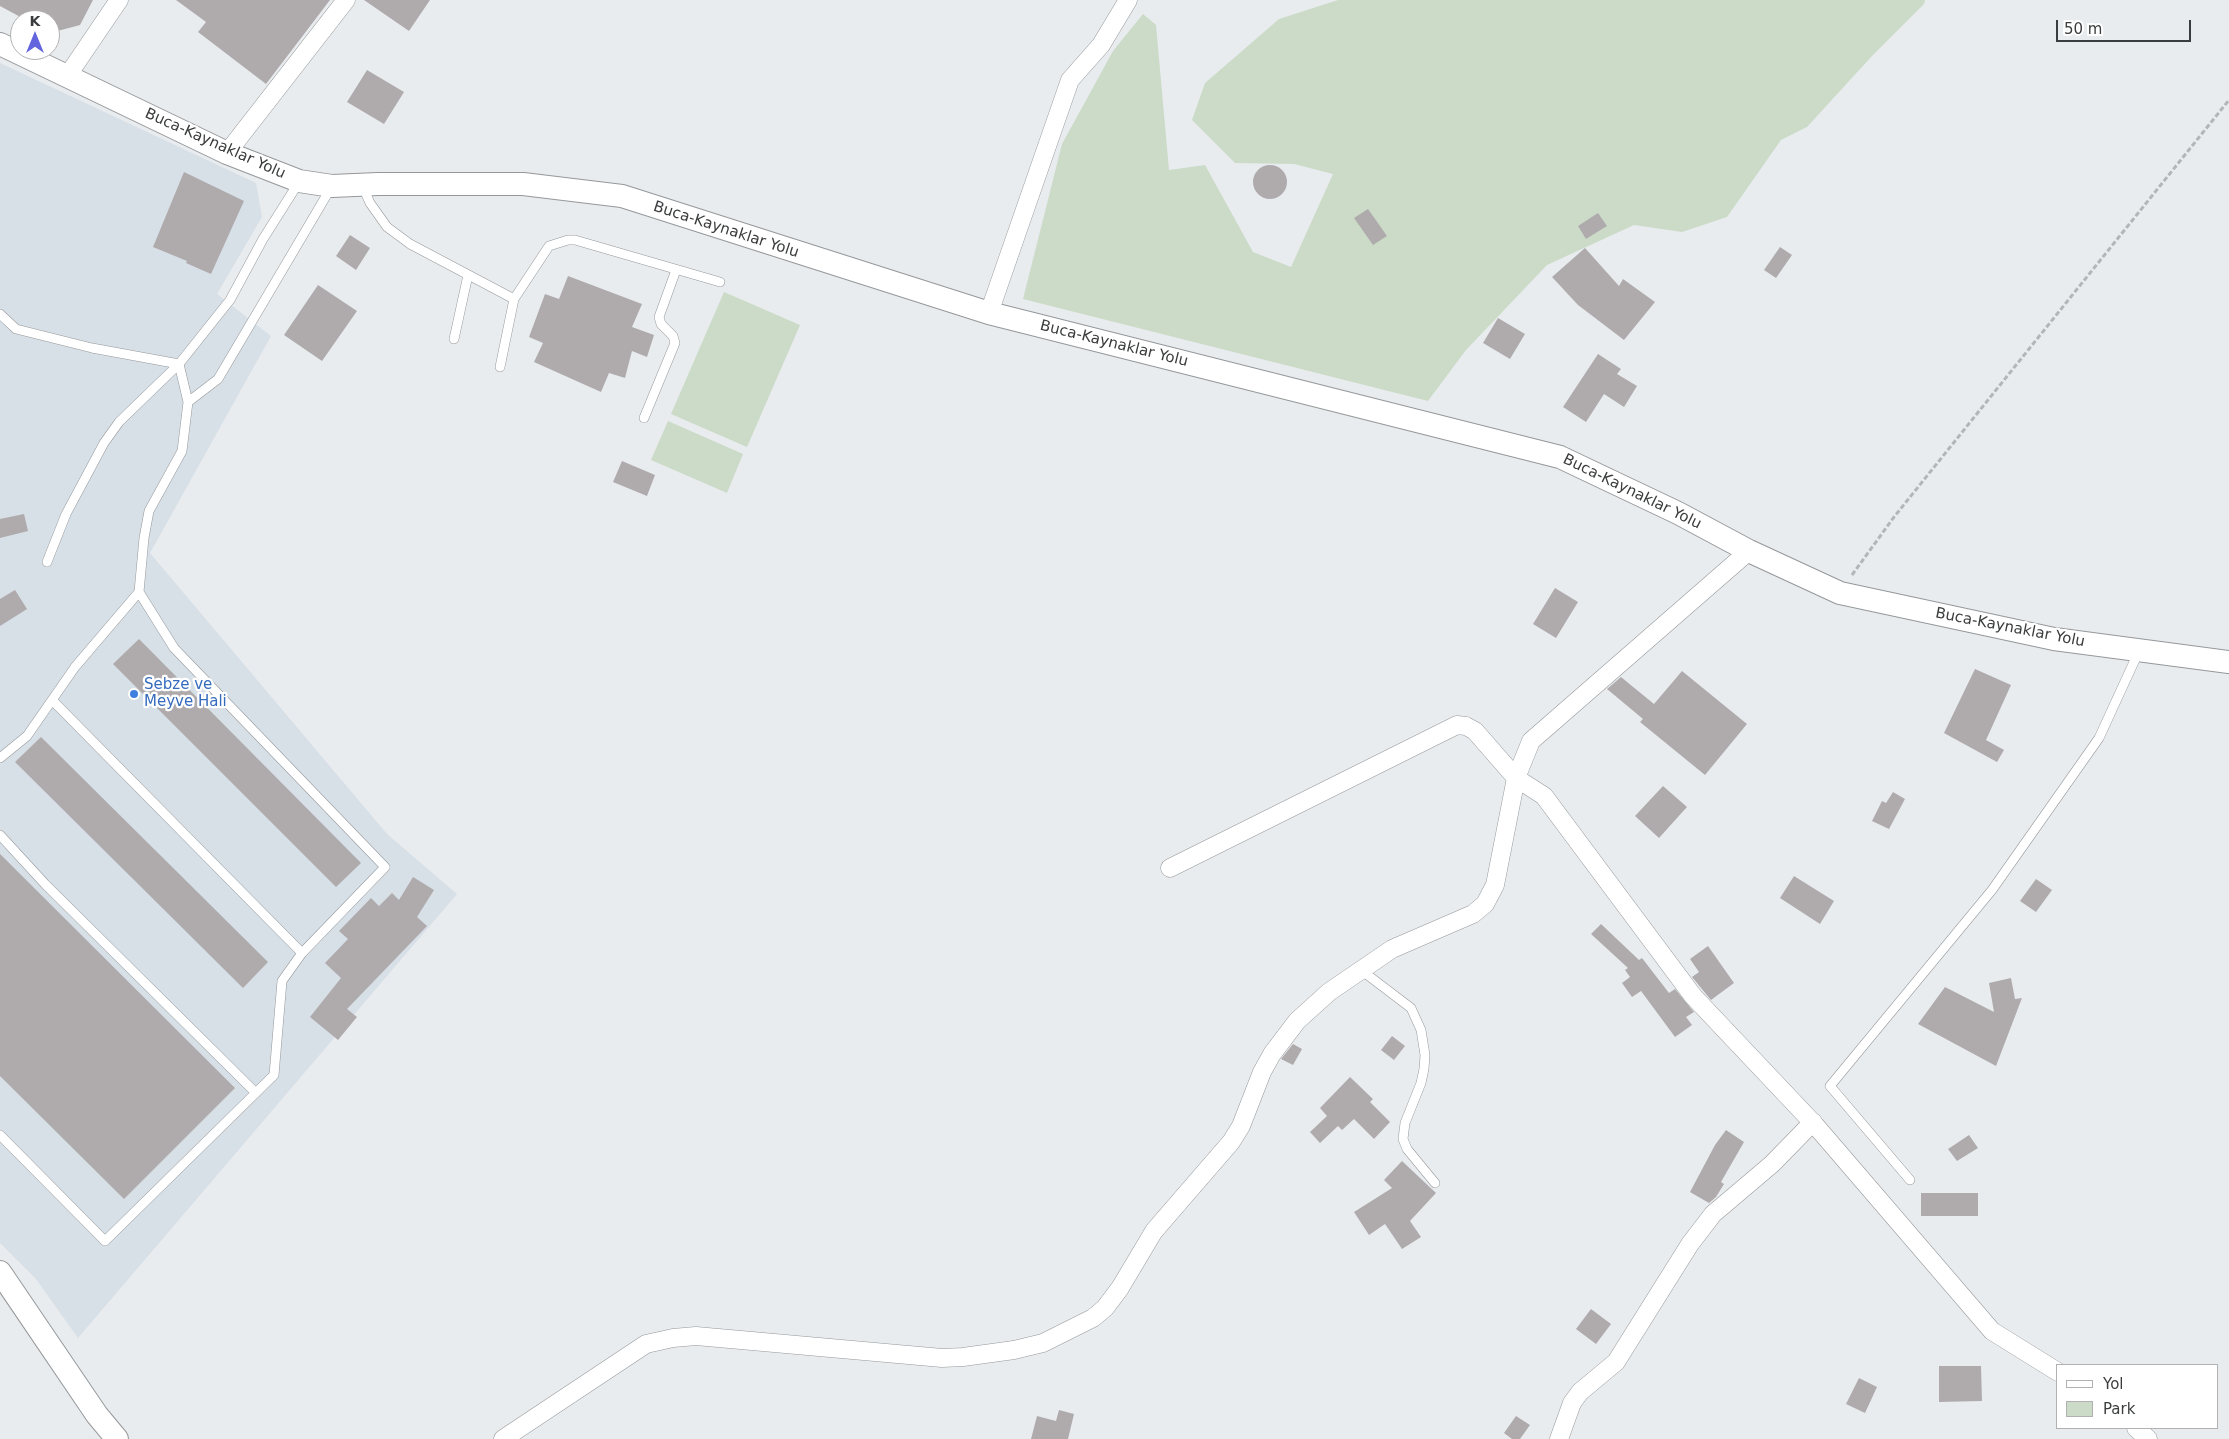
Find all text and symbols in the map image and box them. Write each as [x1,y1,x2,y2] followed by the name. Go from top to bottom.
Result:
[10,10,60,60] north arrow
[2059,10,2194,42] scale bar
[30,13,40,29] text: K
[2064,20,2102,38] text: 50 m
[142,105,288,183] street label: Buca-Kaynaklar Yolu
[651,198,801,262] street label: Buca-Kaynaklar Yolu
[1038,317,1190,371] street label: Buca-Kaynaklar Yolu
[1560,451,1704,533] street label: Buca-Kaynaklar Yolu
[1934,605,2086,651] street label: Buca-Kaynaklar Yolu
[144,676,227,711] place label: Sebze ve Meyve Hali
[128,688,140,700] marker: Sebze ve Meyve Hali
[2056,1364,2219,1429] legend
[2103,1375,2124,1393] text: Yol
[2103,1400,2135,1418] text: Park

